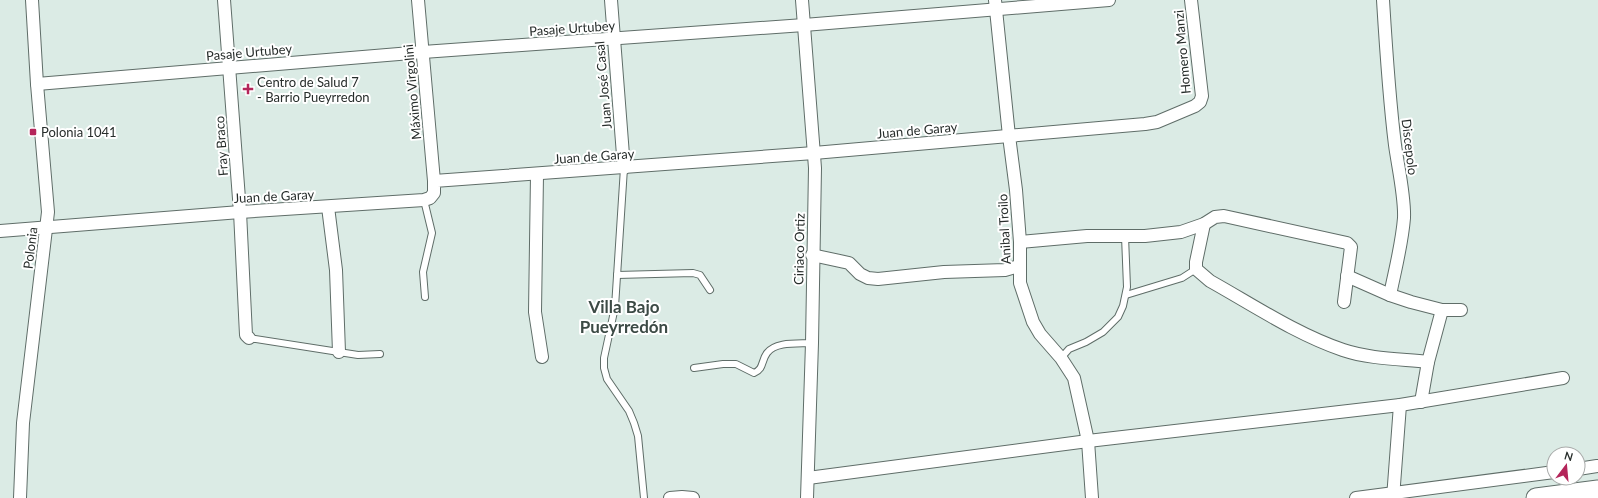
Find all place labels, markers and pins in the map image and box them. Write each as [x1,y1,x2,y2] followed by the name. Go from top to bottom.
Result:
[257,74,370,105] place label: Centro de Salud 7 - Barrio Pueyrredon
[242,83,254,95] marker: Centro de Salud 7 - Barrio Pueyrredon
[41,124,117,140] place label: Polonia 1041
[28,127,38,137] marker: Polonia 1041

